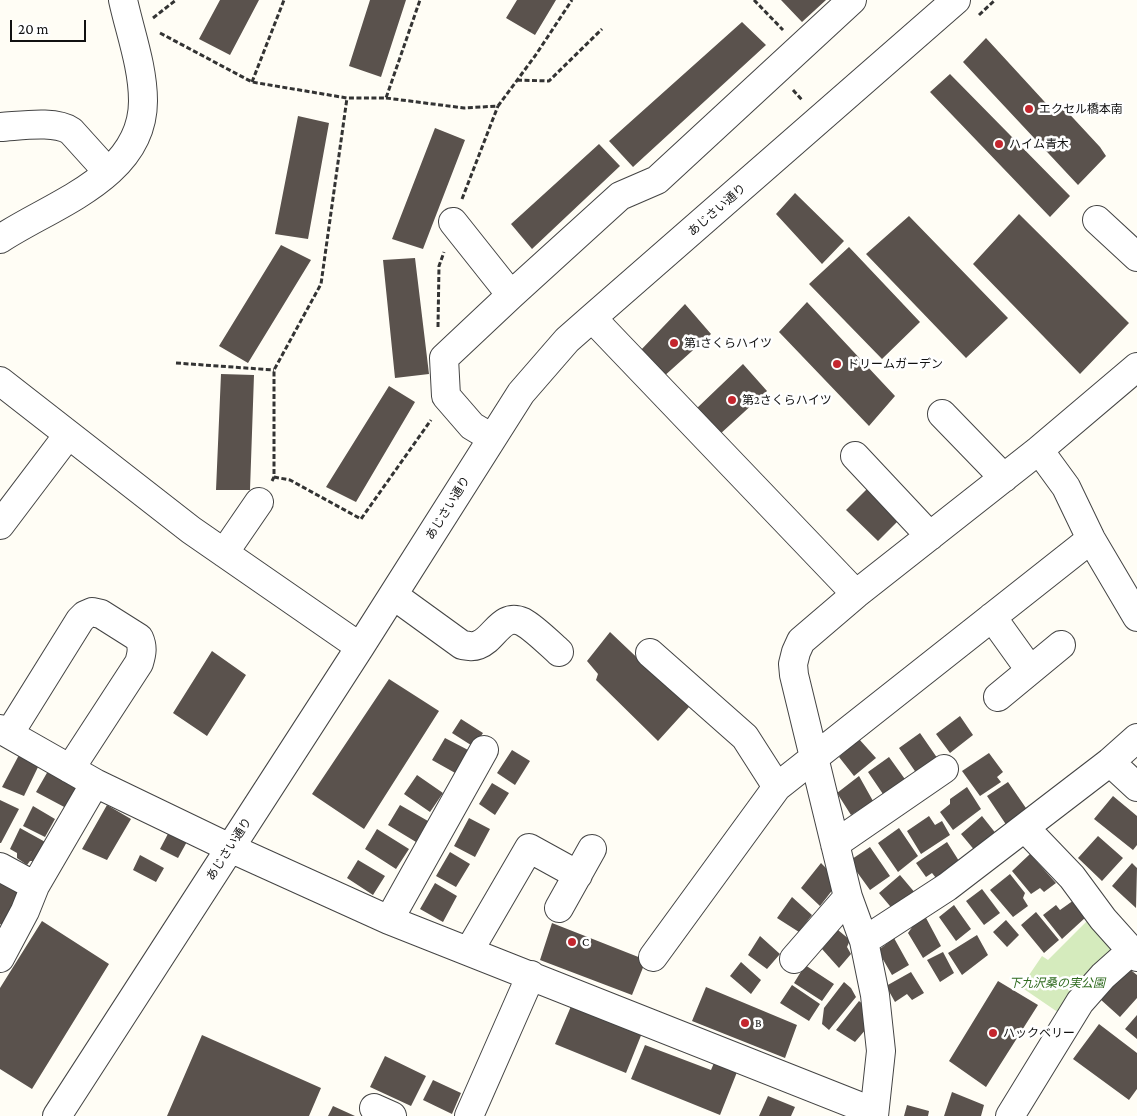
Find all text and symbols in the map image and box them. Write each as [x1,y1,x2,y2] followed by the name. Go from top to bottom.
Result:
[12,10,89,42] scale bar
[18,21,49,37] text: 20 m
[1039,102,1123,116] place label: エクセル橋本南
[1023,103,1035,115] marker: エクセル橋本南
[1009,137,1069,151] place label: ハイム青木
[993,138,1005,150] marker: ハイム青木
[685,181,749,239] street label: あじさい通り
[684,336,772,350] place label: 第1さくらハイツ
[668,337,680,349] marker: 第1さくらハイツ
[847,357,943,371] place label: ドリームガーデン
[831,358,843,370] marker: ドリームガーデン
[742,393,832,407] place label: 第2さくらハイツ
[726,394,738,406] marker: 第2さくらハイツ
[423,474,473,542] street label: あじさい通り
[203,815,255,883] street label: あじさい通り
[582,935,589,949] place label: C
[566,936,578,948] marker: C
[1009,976,1105,990] park label: 下九沢桑の実公園
[755,1016,762,1030] place label: B
[739,1017,751,1029] marker: B
[1003,1026,1075,1040] place label: ハックベリー
[987,1027,999,1039] marker: ハックベリー

